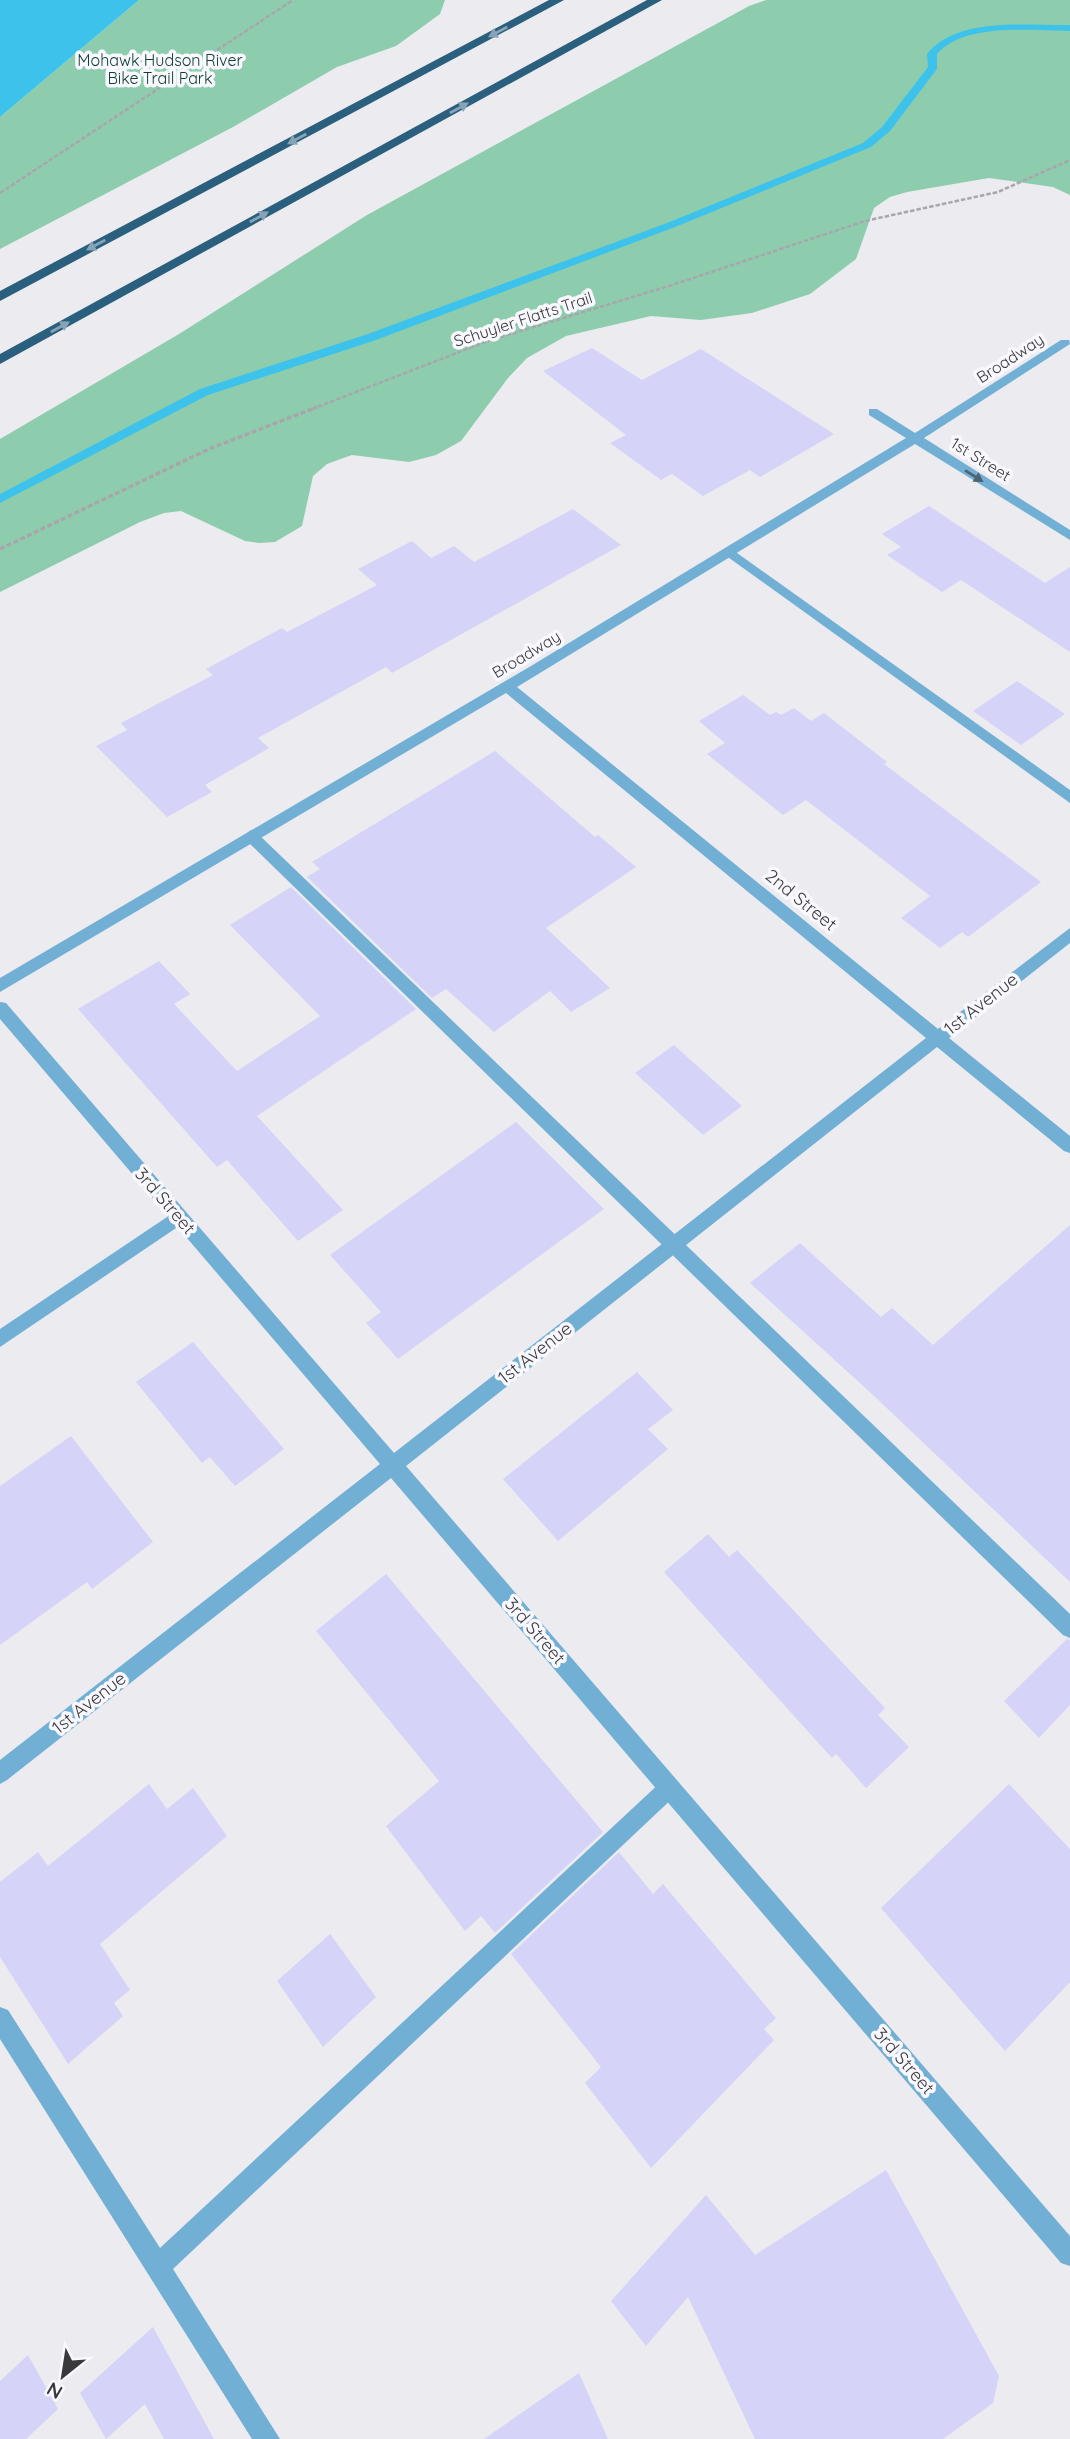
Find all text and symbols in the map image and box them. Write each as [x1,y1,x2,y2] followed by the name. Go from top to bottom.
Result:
[488,26,508,38] one-way arrow
[77,50,243,88] park label: Mohawk Hudson River Bike Trail Park
[449,102,468,114] one-way arrow
[287,133,307,144] one-way arrow
[250,211,269,223] one-way arrow
[86,240,106,251] one-way arrow
[451,287,595,351] street label: Schuyler Flatts Trail
[50,321,70,333] one-way arrow
[973,329,1047,387] street label: Broadway
[947,433,1015,485] street label: 1st Street
[964,469,984,482] one-way arrow
[488,626,564,682] street label: Broadway
[761,864,842,935] street label: 2nd Street
[939,968,1022,1040] street label: 1st Avenue
[130,1163,201,1239] street label: 3rd Street
[493,1317,576,1389] street label: 1st Avenue
[500,1593,571,1669] street label: 3rd Street
[47,1667,130,1739] street label: 1st Avenue
[869,2023,940,2099] street label: 3rd Street
[28,2341,98,2411] north arrow
[42,2377,67,2405] text: N

